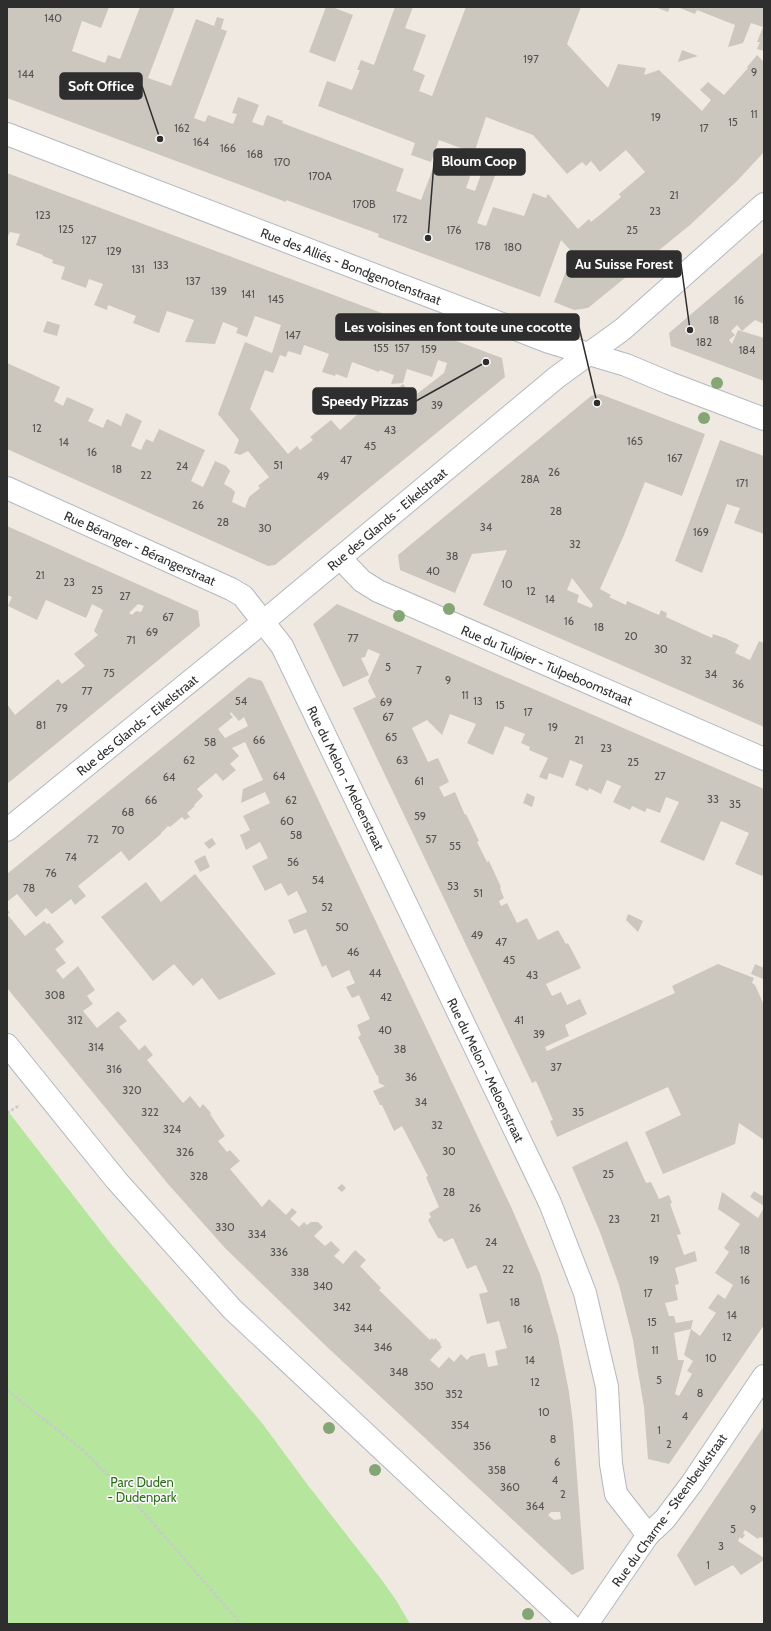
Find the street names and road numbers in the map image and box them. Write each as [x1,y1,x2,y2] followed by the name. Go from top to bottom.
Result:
[258,224,444,308] street label: Rue des Alliés - Bondgenotenstraat
[324,464,451,574] street label: Rue des Glands - Eikelstraat
[62,507,219,589] street label: Rue Béranger - Bérangerstraat
[459,622,636,709] street label: Rue du Tulipier - Tulpeboomstraat
[73,671,201,779] street label: Rue des Glands - Eikelstraat
[304,703,388,853] street label: Rue du Melon - Meloenstraat
[444,995,528,1145] street label: Rue du Melon - Meloenstraat
[608,1430,730,1590] street label: Rue du Charme - Steenbeukstraat

